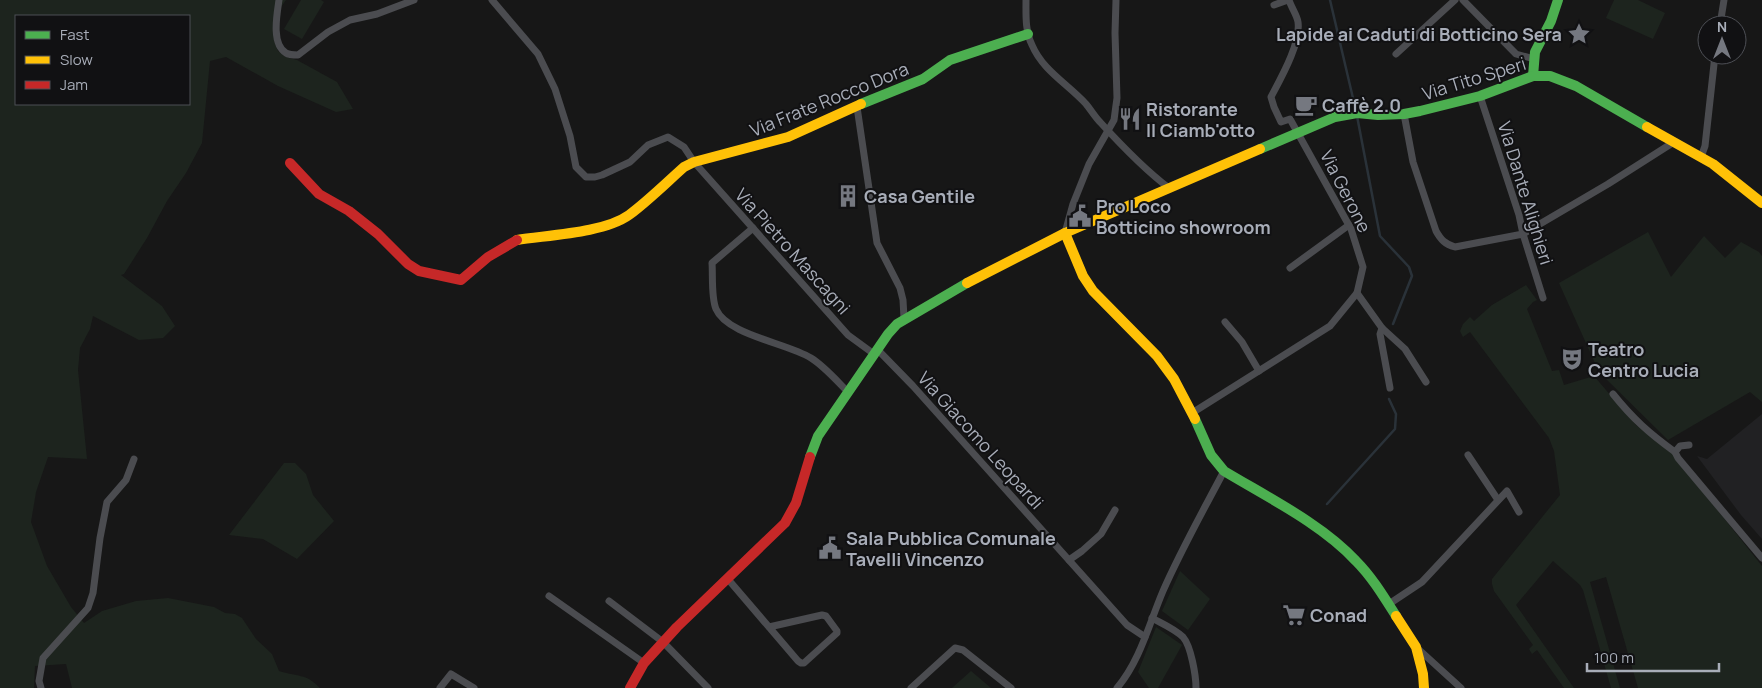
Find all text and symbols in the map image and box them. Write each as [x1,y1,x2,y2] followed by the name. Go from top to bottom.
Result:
[15,15,190,105] legend
[1697,15,1747,65] north arrow
[1717,17,1727,36] text: N
[1566,21,1592,47] place icon: Lapide ai Caduti di Botticino Sera
[1276,22,1562,46] place label: Lapide ai Caduti di Botticino Sera
[60,24,89,45] text: Fast
[60,49,93,70] text: Slow
[1419,51,1529,105] street label: Via Tito Speri
[746,56,912,142] street label: Via Frate Rocco Dora
[60,74,88,95] text: Jam
[1293,92,1319,118] cafe icon: Caffè 2.0
[1322,93,1401,117] place label: Caffè 2.0
[1146,97,1255,142] place label: Ristorante Il Ciamb'otto
[1117,106,1143,132] restaurant icon: Ristorante Il Ciamb'otto
[1493,118,1559,268] street label: Via Dante Alighieri
[1315,146,1377,236] street label: Via Gerone
[730,183,856,319] street label: Via Pietro Mascagni
[835,183,861,209] building icon: Casa Gentile
[864,184,975,208] place label: Casa Gentile
[1096,194,1271,239] place label: Pro Loco Botticino showroom
[1067,203,1093,229] public building icon: Pro Loco Botticino showroom
[1588,337,1699,382] place label: Teatro Centro Lucia
[1559,346,1585,372] theatre icon: Teatro Centro Lucia
[913,366,1049,514] street label: Via Giacomo Leopardi
[846,526,1056,571] place label: Sala Pubblica Comunale Tavelli Vincenzo
[817,535,843,561] public building icon: Sala Pubblica Comunale Tavelli Vincenzo
[1281,602,1307,628] supermarket icon: Conad
[1310,603,1367,627] place label: Conad
[1587,640,1720,672] scale bar
[1594,647,1634,668] text: 100 m

